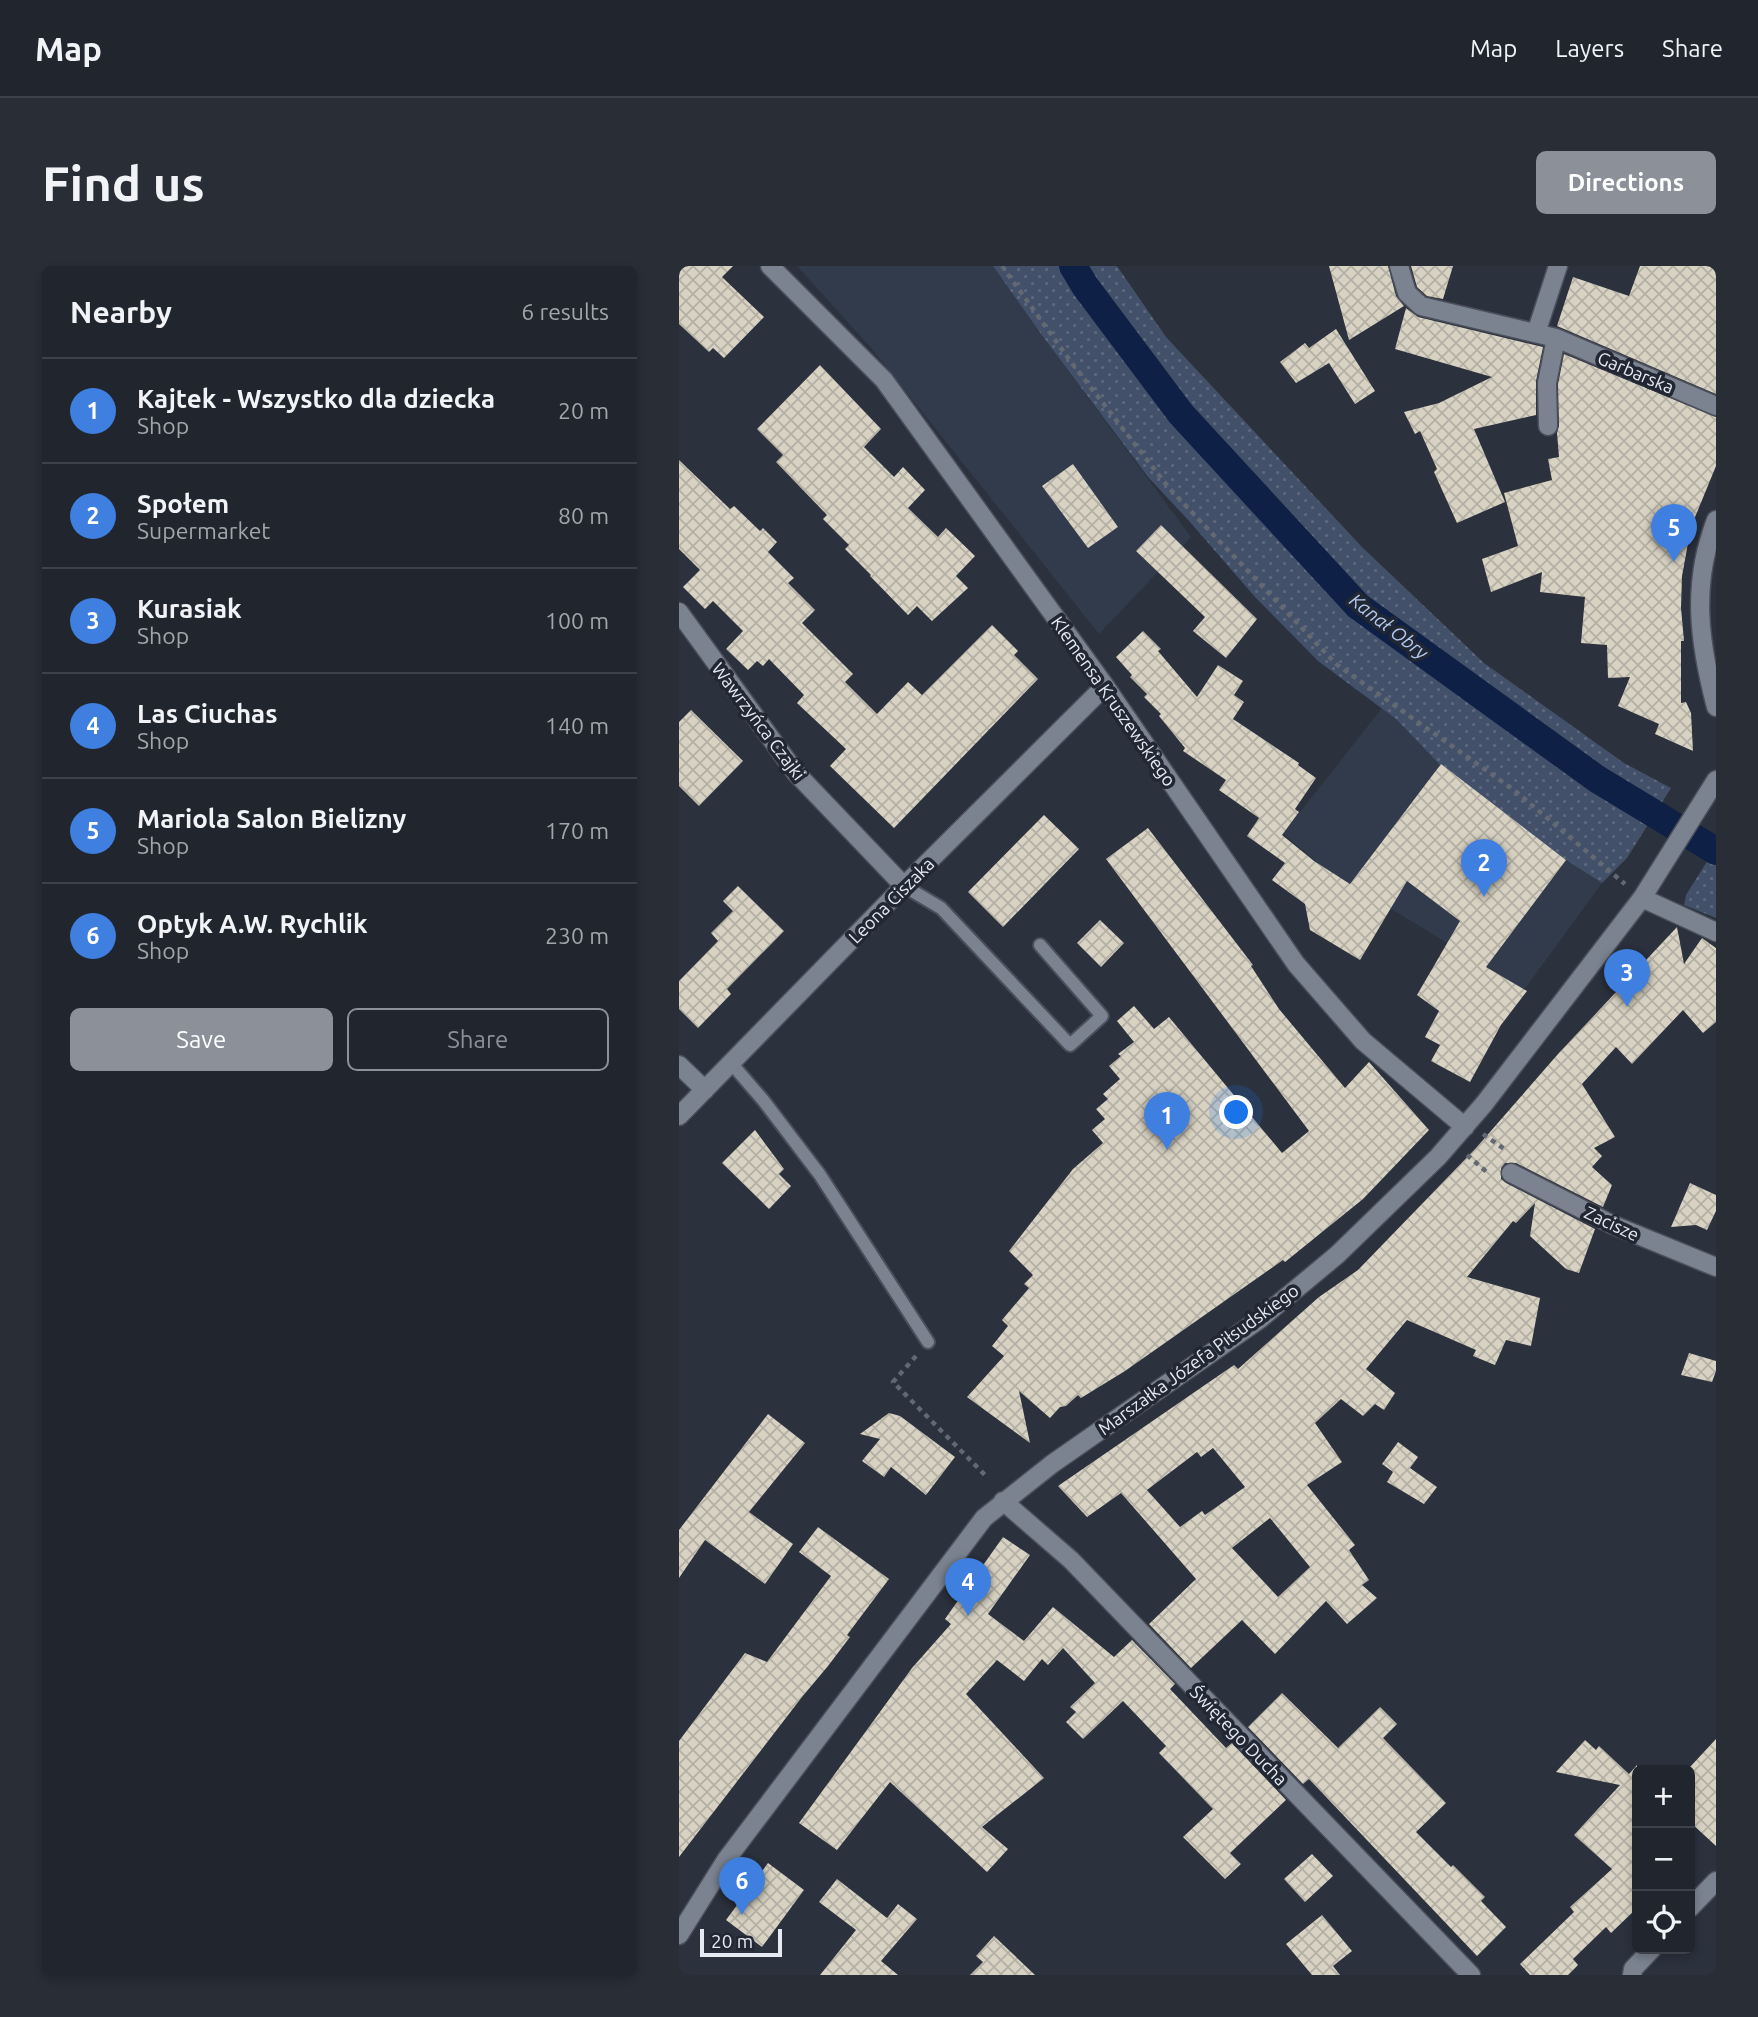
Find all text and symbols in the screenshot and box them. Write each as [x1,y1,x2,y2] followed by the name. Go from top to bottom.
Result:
[35,30,102,67] text: Map
[1470,35,1517,62] text: Map
[1555,35,1624,62] text: Layers
[1662,35,1723,62] text: Share
[1536,151,1716,214] button: Directions
[42,155,205,210] text: Find us
[70,295,172,329] text: Nearby
[521,299,609,324] text: 6 results
[1595,347,1677,397] street label: Garbarska
[137,384,495,413] text: Kajtek - Wszystko dla dziecka
[87,398,99,423] text: 1
[558,398,609,423] text: 20 m
[137,413,189,438] text: Shop
[137,489,229,518] text: Społem
[87,503,99,528] text: 2
[558,503,609,528] text: 80 m
[1651,504,1697,562] pin: 5
[137,518,270,543] text: Supermarket
[1345,589,1433,664] water label: Kanał Obry
[137,594,242,623] text: Kurasiak
[87,608,99,633] text: 3
[545,608,609,633] text: 100 m
[1048,612,1180,790] street label: Klemensa Kruszewskiego
[137,623,189,648] text: Shop
[708,658,810,784] street label: Wawrzyńca Czajki
[137,699,278,728] text: Las Ciuchas
[87,713,99,738] text: 4
[545,713,609,738] text: 140 m
[137,728,189,753] text: Shop
[137,804,406,833] text: Mariola Salon Bielizny
[87,818,99,843] text: 5
[545,818,609,843] text: 170 m
[137,833,189,858] text: Shop
[1461,839,1507,897] pin: 2
[844,853,938,947] street label: Leona Ciszaka
[137,909,368,938] text: Optyk A.W. Rychlik
[87,923,99,948] text: 6
[545,923,609,948] text: 230 m
[137,938,189,963] text: Shop
[1604,949,1650,1007] pin: 3
[70,1008,333,1071] button: Save
[347,1008,609,1071] button: Share
[1144,1092,1190,1150] pin: 1
[1219,1095,1253,1129] your location
[1581,1202,1643,1244] street label: Zacisze
[1094,1280,1302,1438] street label: Marszałka Józefa Piłsudskiego
[945,1558,991,1616] pin: 4
[1186,1680,1292,1789] street label: Świętego Ducha
[1632,1765,1695,1954] map controls
[1632,1765,1695,1828] button: +
[1632,1828,1695,1891] button: −
[719,1857,765,1915] pin: 6
[1632,1891,1695,1954] button: locate
[700,1926,782,1958] scale bar
[711,1930,753,1952] text: 20 m

